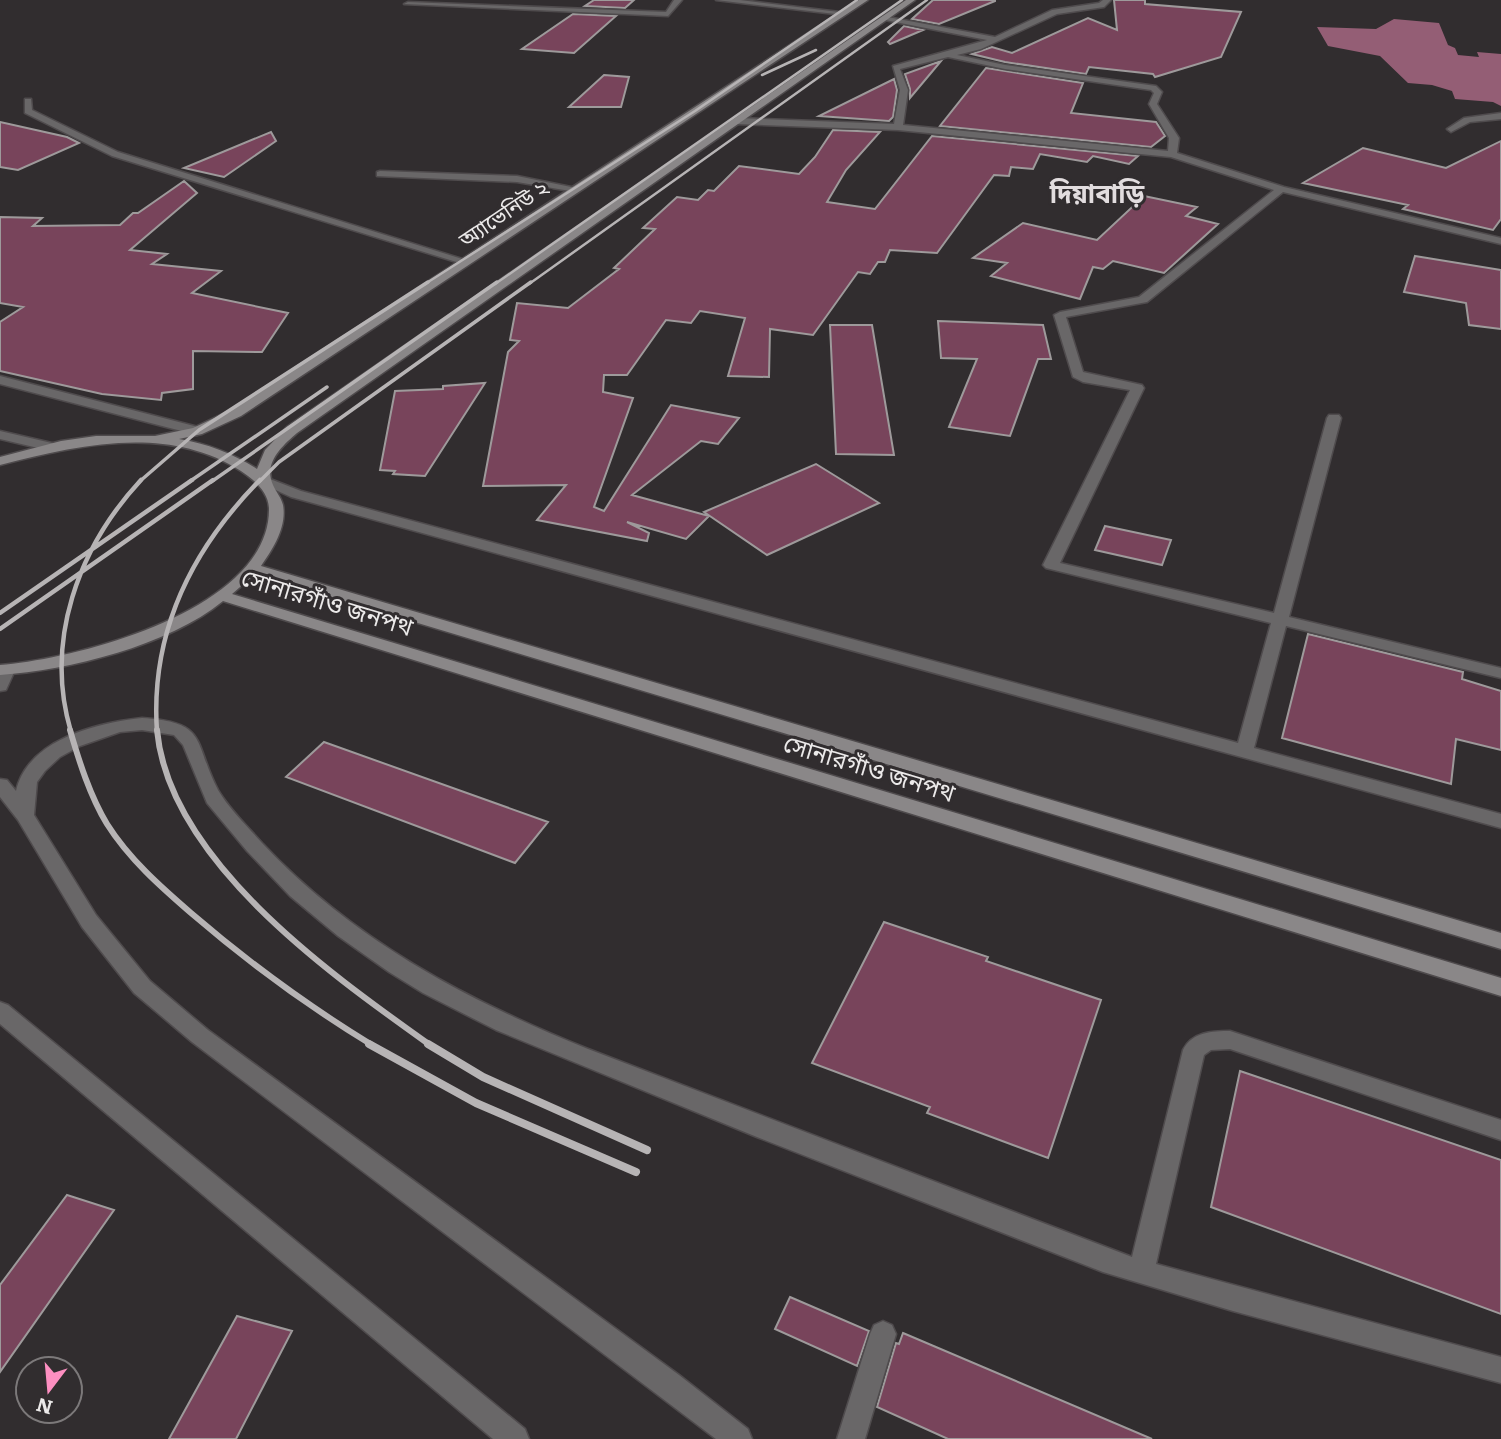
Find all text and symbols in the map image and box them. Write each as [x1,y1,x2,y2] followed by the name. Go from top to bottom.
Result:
[451,170,554,254] street label: অ্যাভেনিউ ২
[1049,172,1145,211] district label: দিয়াবাড়ি
[238,558,418,643] street label: সোনারগাঁও জনপথ
[780,724,960,809] street label: সোনারগাঁও জনপথ
[14,1355,84,1425] north arrow
[32,1392,56,1423] text: N

